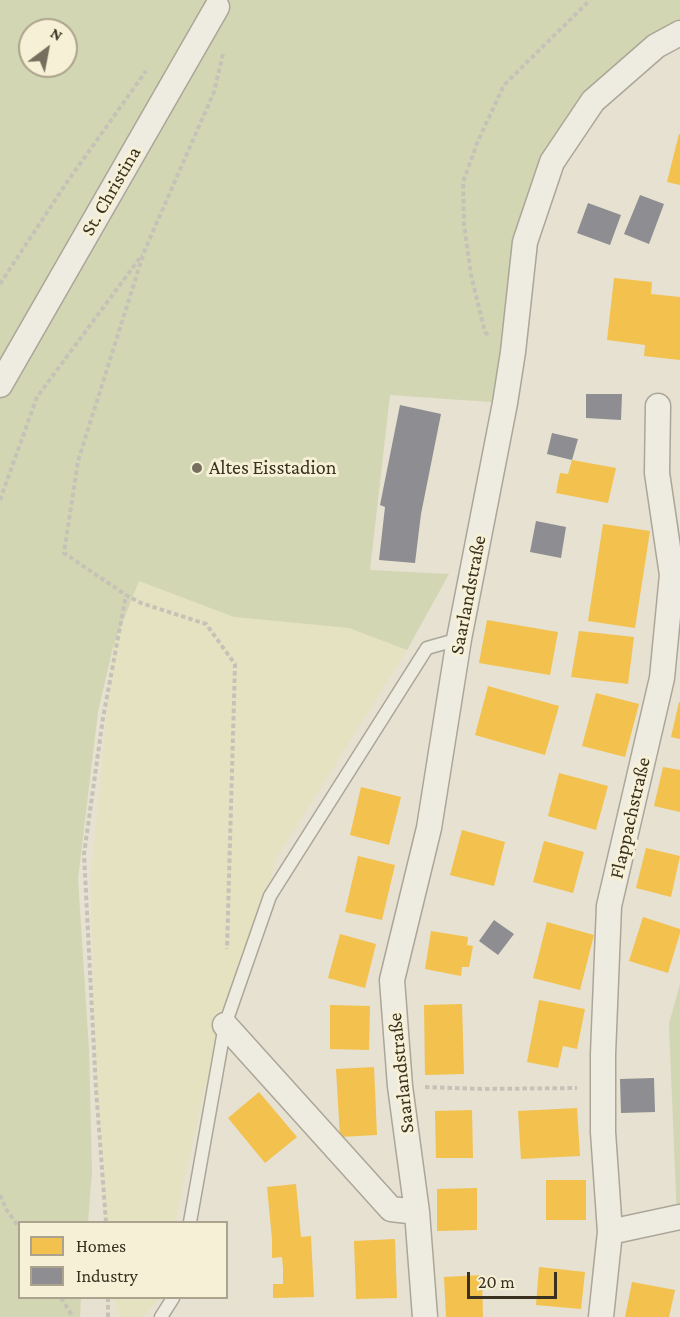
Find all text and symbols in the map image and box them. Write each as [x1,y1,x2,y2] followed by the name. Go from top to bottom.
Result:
[18,18,78,78] north arrow
[48,24,66,44] text: N
[76,142,146,240] street label: St. Christina
[209,456,336,480] place label: Altes Eisstadion
[190,461,204,475] marker: Altes Eisstadion
[445,533,491,657] street label: Saarlandstraße
[604,755,656,881] street label: Flappachstraße
[383,1012,419,1134] street label: Saarlandstraße
[18,1221,228,1299] legend
[76,1236,126,1256] text: Homes
[470,1260,560,1298] scale bar
[76,1266,138,1286] text: Industry
[478,1272,515,1292] text: 20 m

